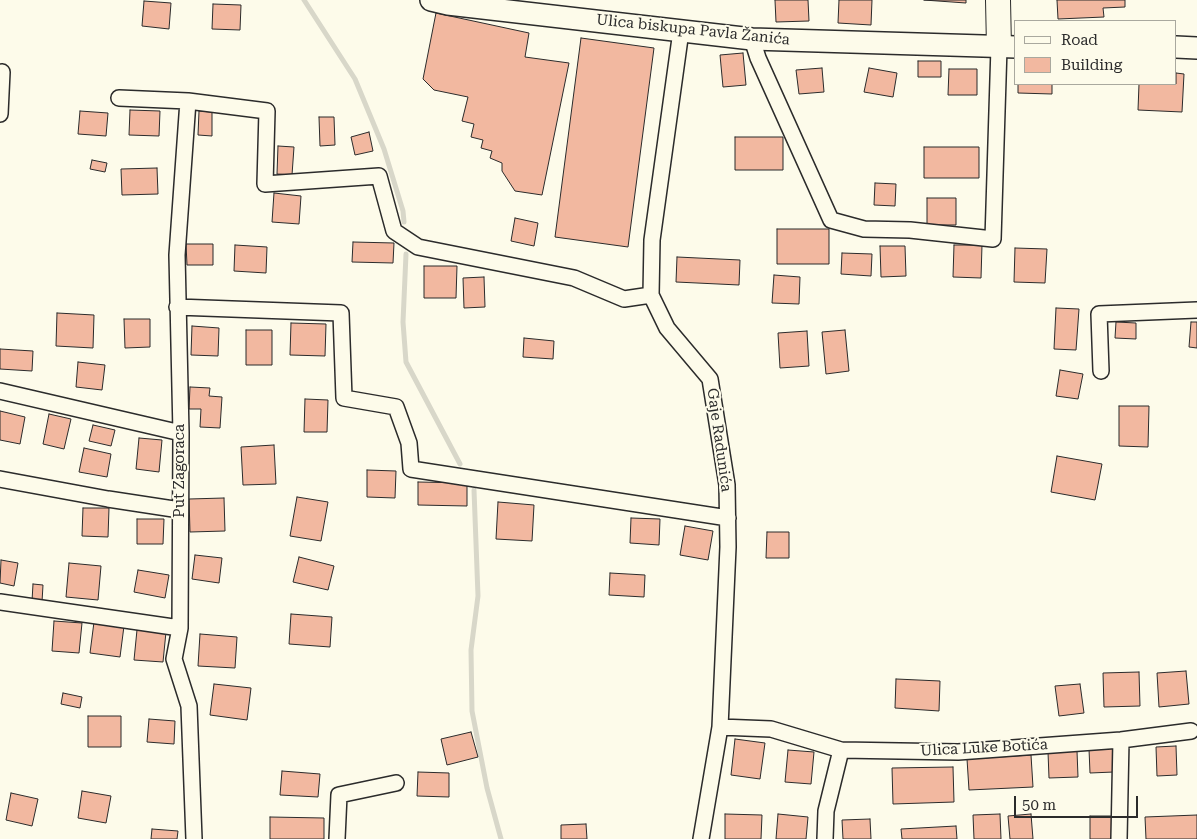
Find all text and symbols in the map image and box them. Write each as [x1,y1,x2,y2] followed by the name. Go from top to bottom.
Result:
[595,11,791,49] street label: Ulica biskupa Pavla Žanića
[1014,20,1177,85] legend
[1061,31,1098,49] text: Road
[1061,56,1122,74] text: Building
[703,387,735,493] street label: Gaje Radunića
[171,424,189,518] street label: Put Zagoraca
[920,736,1048,760] street label: Ulica Luke Botića
[1017,786,1141,818] scale bar
[1022,796,1056,814] text: 50 m

